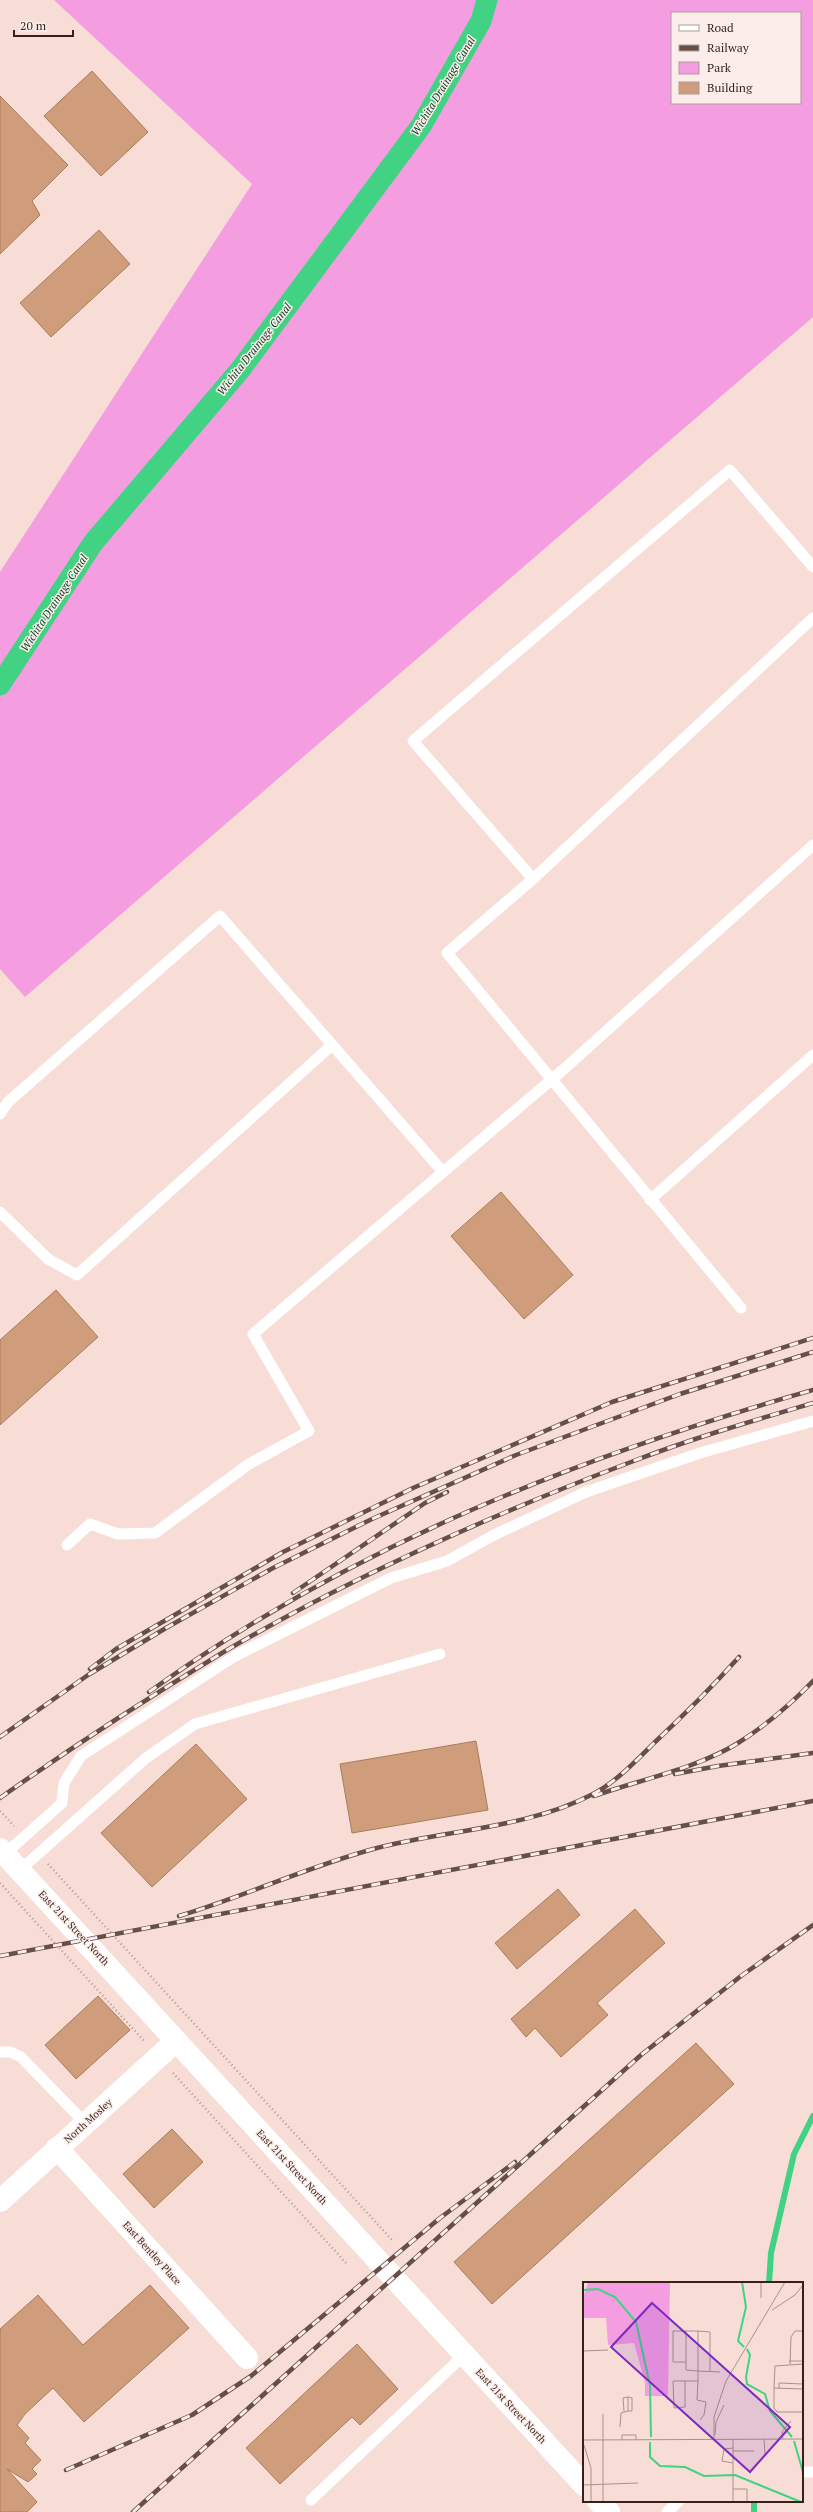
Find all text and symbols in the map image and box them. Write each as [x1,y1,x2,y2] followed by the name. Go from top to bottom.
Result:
[14,12,73,38] scale bar
[671,12,801,104] legend
[20,18,47,33] text: 20 m
[707,20,734,35] text: Road
[408,34,478,138] water label: Wichita Drainage Canal
[707,40,750,55] text: Railway
[707,60,732,75] text: Park
[707,80,753,95] text: Building
[214,300,294,398] water label: Wichita Drainage Canal
[17,552,91,654] water label: Wichita Drainage Canal
[36,1888,112,1968] street label: East 21st Street North
[61,2095,115,2146] street label: North Mosley
[254,2127,330,2207] street label: East 21st Street North
[120,2219,184,2287] street label: East Bentley Place
[583,2282,803,2502] inset map
[473,2366,549,2446] street label: East 21st Street North

